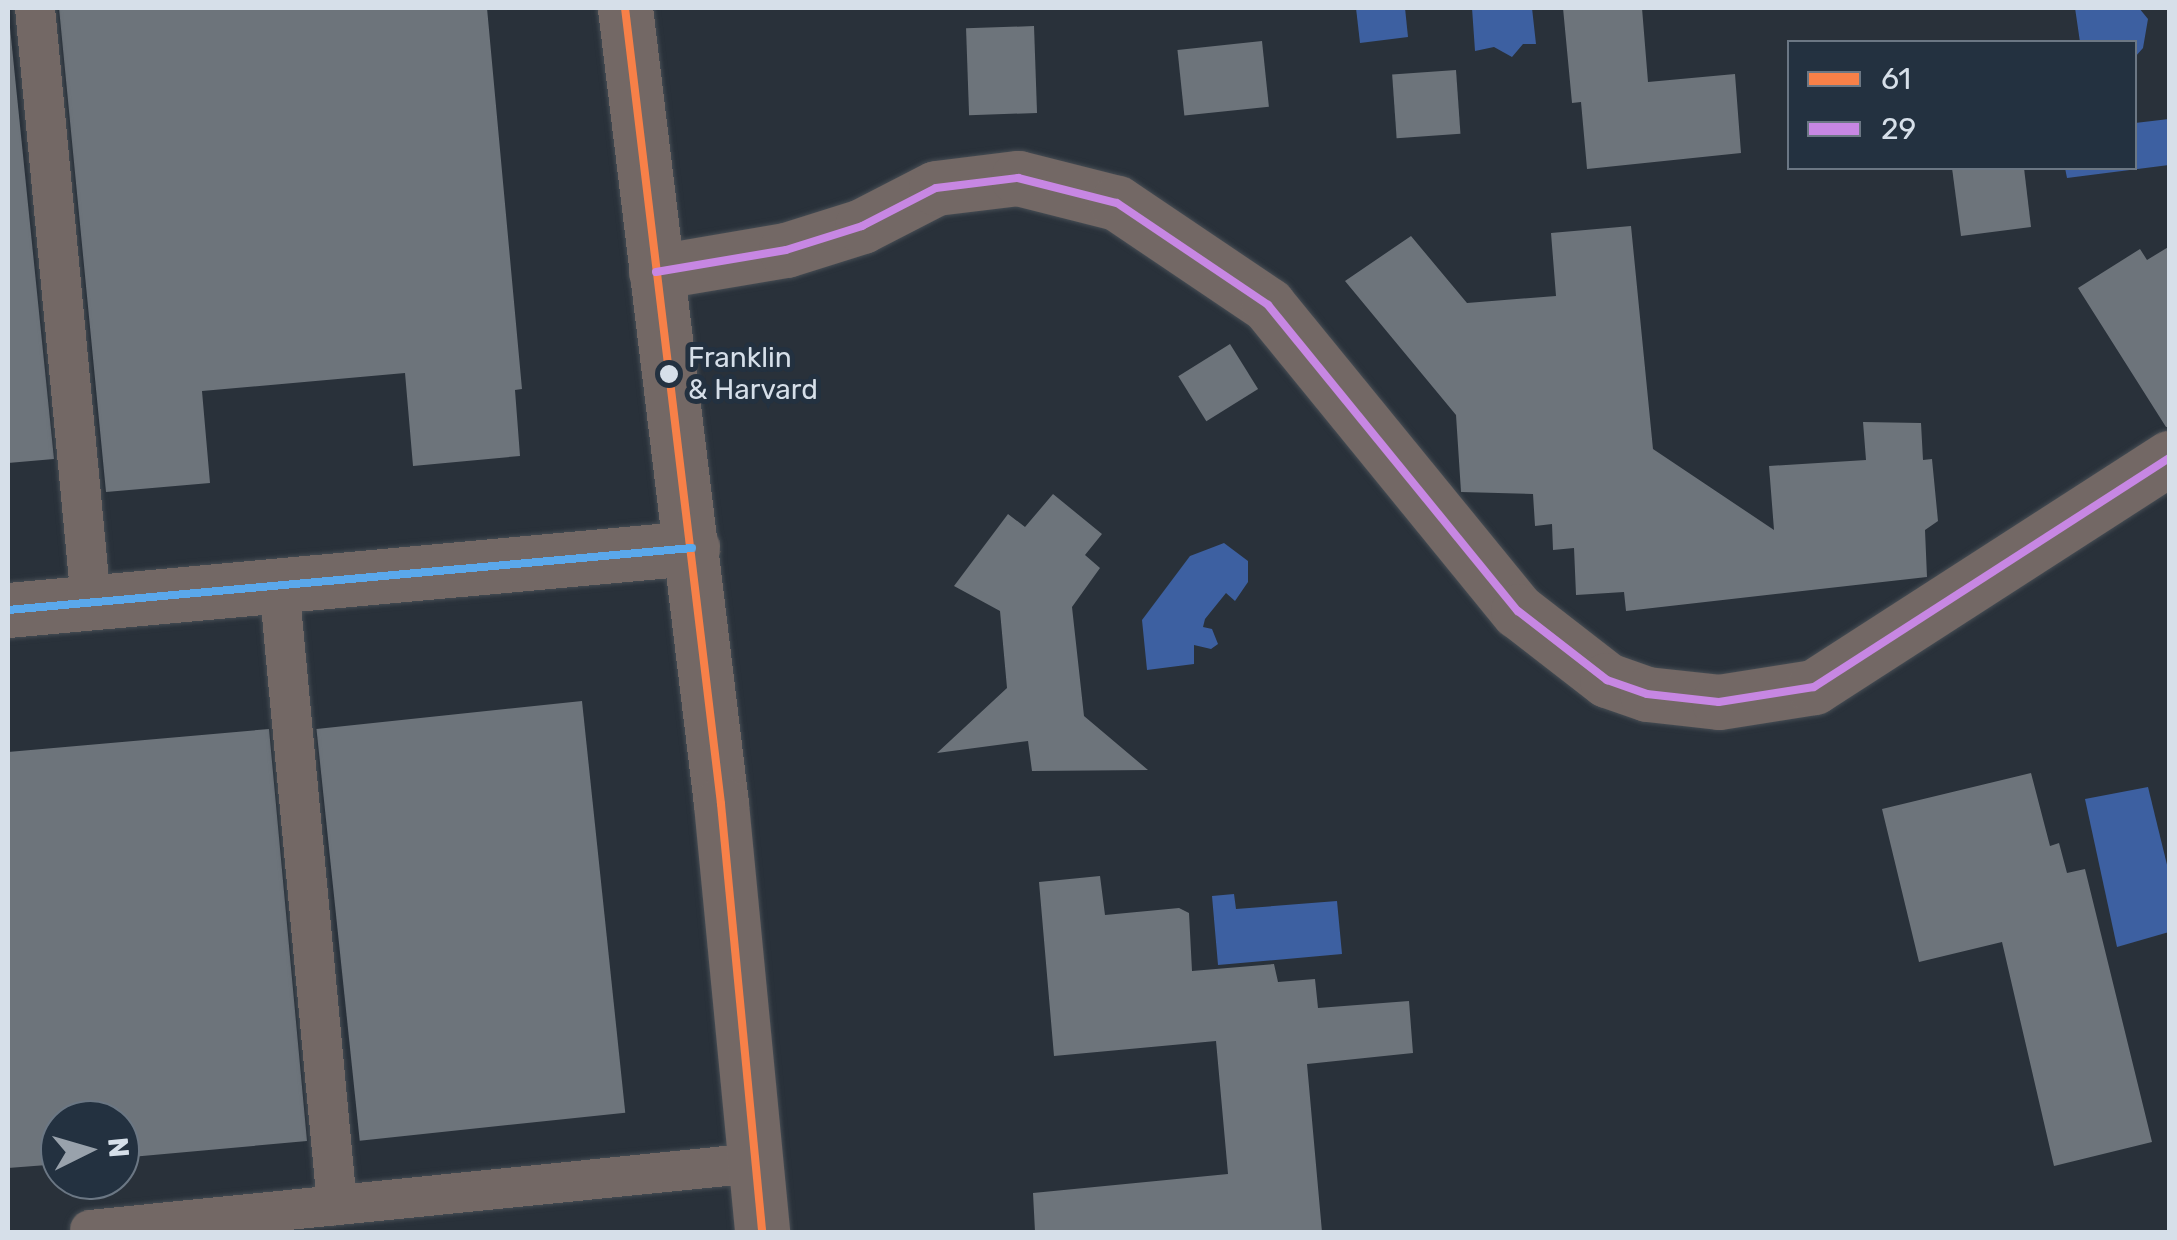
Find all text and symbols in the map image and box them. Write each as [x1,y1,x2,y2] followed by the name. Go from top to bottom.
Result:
[1787,40,2137,170] legend
[1881,61,1911,97] text: 61
[1881,111,1916,147] text: 29
[688,341,818,407] place label: Franklin & Harvard
[659,364,679,384] marker: Franklin & Harvard
[40,1100,140,1200] north arrow
[101,1136,136,1159] text: N

